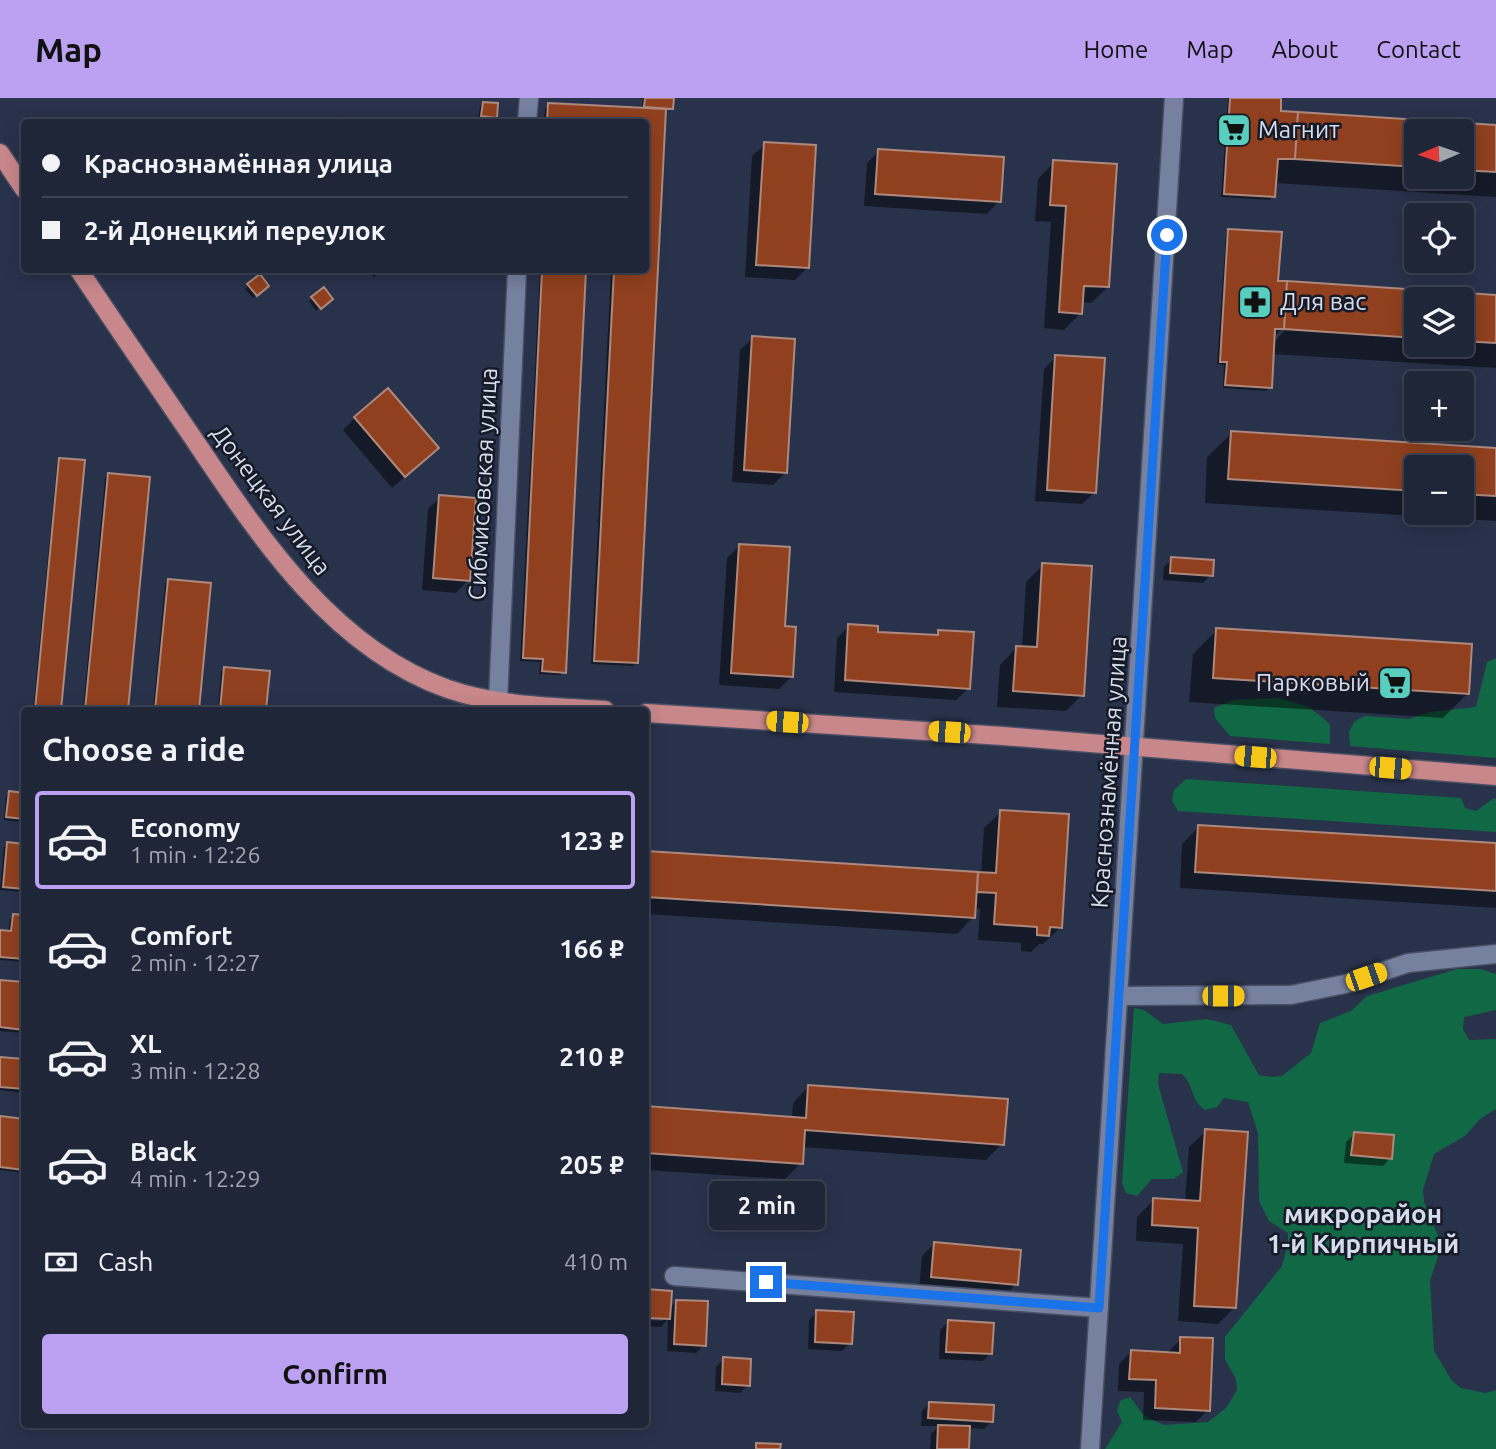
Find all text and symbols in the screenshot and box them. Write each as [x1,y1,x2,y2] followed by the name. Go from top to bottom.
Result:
[35,31,102,68] text: Map
[1083,36,1148,63] text: Home
[1186,36,1233,63] text: Map
[1271,36,1338,63] text: About
[1376,36,1461,63] text: Contact
[1215,111,1253,149] supermarket icon: Магнит
[1258,116,1340,143] place label: Магнит
[1404,119,1474,189] north arrow
[1404,119,1474,525] map controls
[84,149,393,178] text: Краснознамённая улица
[1404,203,1474,273] button: locate
[84,216,386,245] text: 2-й Донецкий переулок
[1151,219,1183,251] route start
[1236,283,1274,321] pharmacy icon: Для вас
[1404,287,1474,357] button: layers
[1280,288,1366,315] place label: Для вас
[463,367,502,601] street label: Сибмисовская улица
[1404,371,1474,441] button: +
[206,419,337,580] street label: Донецкая улица
[1404,455,1474,525] button: −
[1086,635,1131,909] street label: Краснознамённая улица
[1376,664,1414,702] supermarket icon: Парковый
[1256,669,1370,696] place label: Парковый
[766,710,809,734] car
[928,720,971,744] car
[42,731,245,767] text: Choose a ride
[1234,745,1277,769] car
[1369,756,1412,780] car
[46,809,109,872] icon: car
[130,813,240,842] text: Economy
[559,826,624,855] text: 123 ₽
[130,842,261,867] text: 1 min · 12:26
[46,917,109,980] icon: car
[130,921,233,950] text: Comfort
[559,934,624,963] text: 166 ₽
[130,950,261,975] text: 2 min · 12:27
[1343,960,1390,994] car
[1203,986,1245,1007] car
[46,1025,109,1088] icon: car
[130,1029,161,1058] text: XL
[559,1042,624,1071] text: 210 ₽
[130,1058,261,1083] text: 3 min · 12:28
[46,1133,109,1196] icon: car
[130,1137,197,1166] text: Black
[559,1150,624,1179] text: 205 ₽
[130,1166,261,1191] text: 4 min · 12:29
[708,1180,824,1230] callout: 2 min
[738,1193,796,1218] text: 2 min
[1267,1199,1459,1258] district label: микрорайон 1-й Кирпичный
[42,1243,80,1281] icon: cash
[98,1247,153,1276] text: Cash
[564,1249,628,1274] text: 410 m
[750,1266,782,1298] route end
[42,1334,628,1414] button: Confirm

